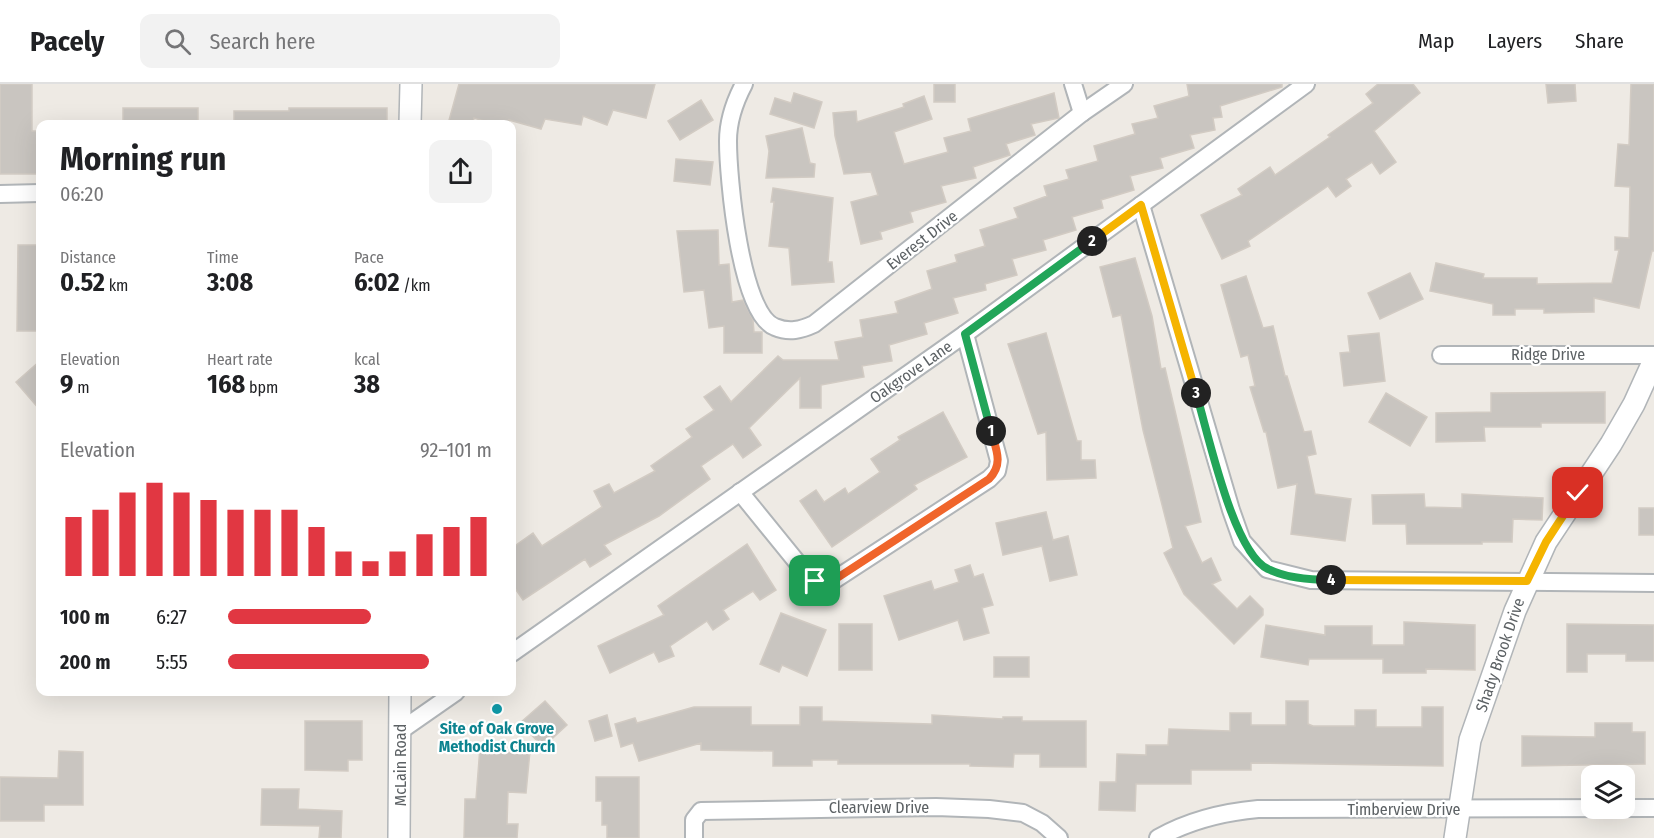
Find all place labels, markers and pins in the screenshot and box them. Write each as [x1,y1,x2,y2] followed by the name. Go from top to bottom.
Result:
[1077,226,1107,256] pin: 2
[1181,378,1211,408] pin: 3
[976,416,1006,446] pin: 1
[1552,467,1603,518] pin
[789,555,840,606] pin
[1316,565,1346,595] pin: 4
[490,702,504,716] marker: Site of Oak Grove Methodist Church
[439,719,555,756] place label: Site of Oak Grove Methodist Church

